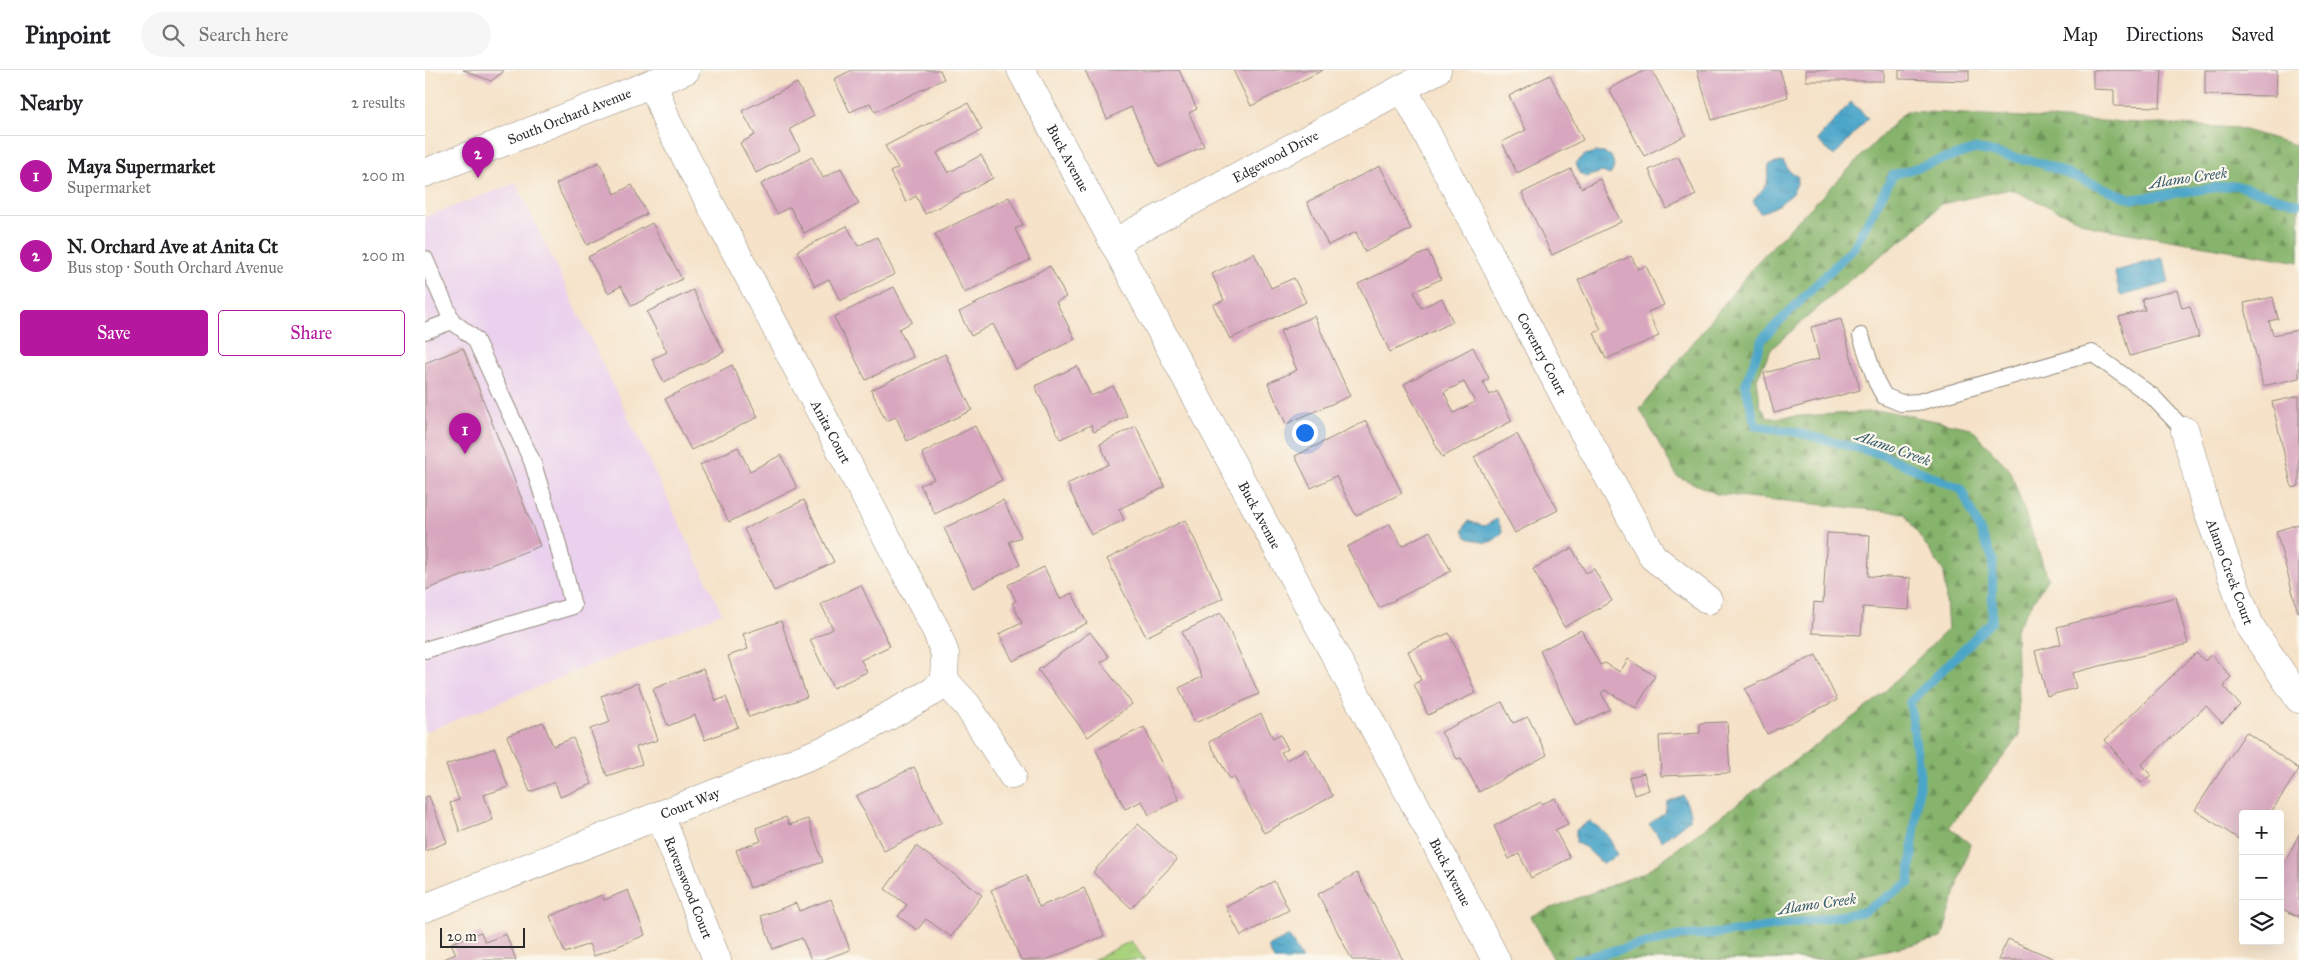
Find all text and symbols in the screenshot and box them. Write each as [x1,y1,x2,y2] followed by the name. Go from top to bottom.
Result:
[141,12,491,57] search box
[25,20,111,50] text: Pinpoint
[159,21,187,49] icon: search
[199,23,289,46] text: Search here
[2062,24,2098,46] text: Map
[2126,24,2203,46] text: Directions
[2231,24,2274,46] text: Saved
[505,85,634,149] street label: South Orchard Avenue
[20,90,83,116] text: Nearby
[351,93,405,112] text: 2 results
[1043,122,1093,195] street label: Buck Avenue
[1230,127,1322,187] street label: Edgewood Drive
[462,137,494,178] pin: 2
[67,155,215,178] text: Maya Supermarket
[2146,164,2229,193] water label: Alamo Creek
[33,166,39,185] text: 1
[362,166,405,185] text: 200 m
[67,178,151,197] text: Supermarket
[67,235,278,258] text: N. Orchard Ave at Anita Ct
[32,246,40,265] text: 2
[362,246,405,265] text: 200 m
[67,258,283,277] text: Bus stop · South Orchard Avenue
[20,310,208,356] button: Save
[218,310,405,356] button: Share
[1513,310,1570,398] street label: Coventry Court
[806,397,854,467] street label: Anita Court
[449,413,481,454] pin: 1
[1292,420,1318,446] your location
[1851,425,1933,470] water label: Alamo Creek
[1234,479,1284,552] street label: Buck Avenue
[2202,516,2257,627] street label: Alamo Creek Court
[658,784,723,823] street label: Court Way
[2239,810,2284,945] map controls
[2239,810,2284,855] button: +
[660,834,716,941] street label: Ravenswood Court
[1425,836,1475,909] street label: Buck Avenue
[2239,855,2284,900] button: −
[1775,890,1858,919] water label: Alamo Creek
[2239,900,2284,945] button: layers
[440,925,525,948] scale bar
[447,928,477,945] text: 20 m

